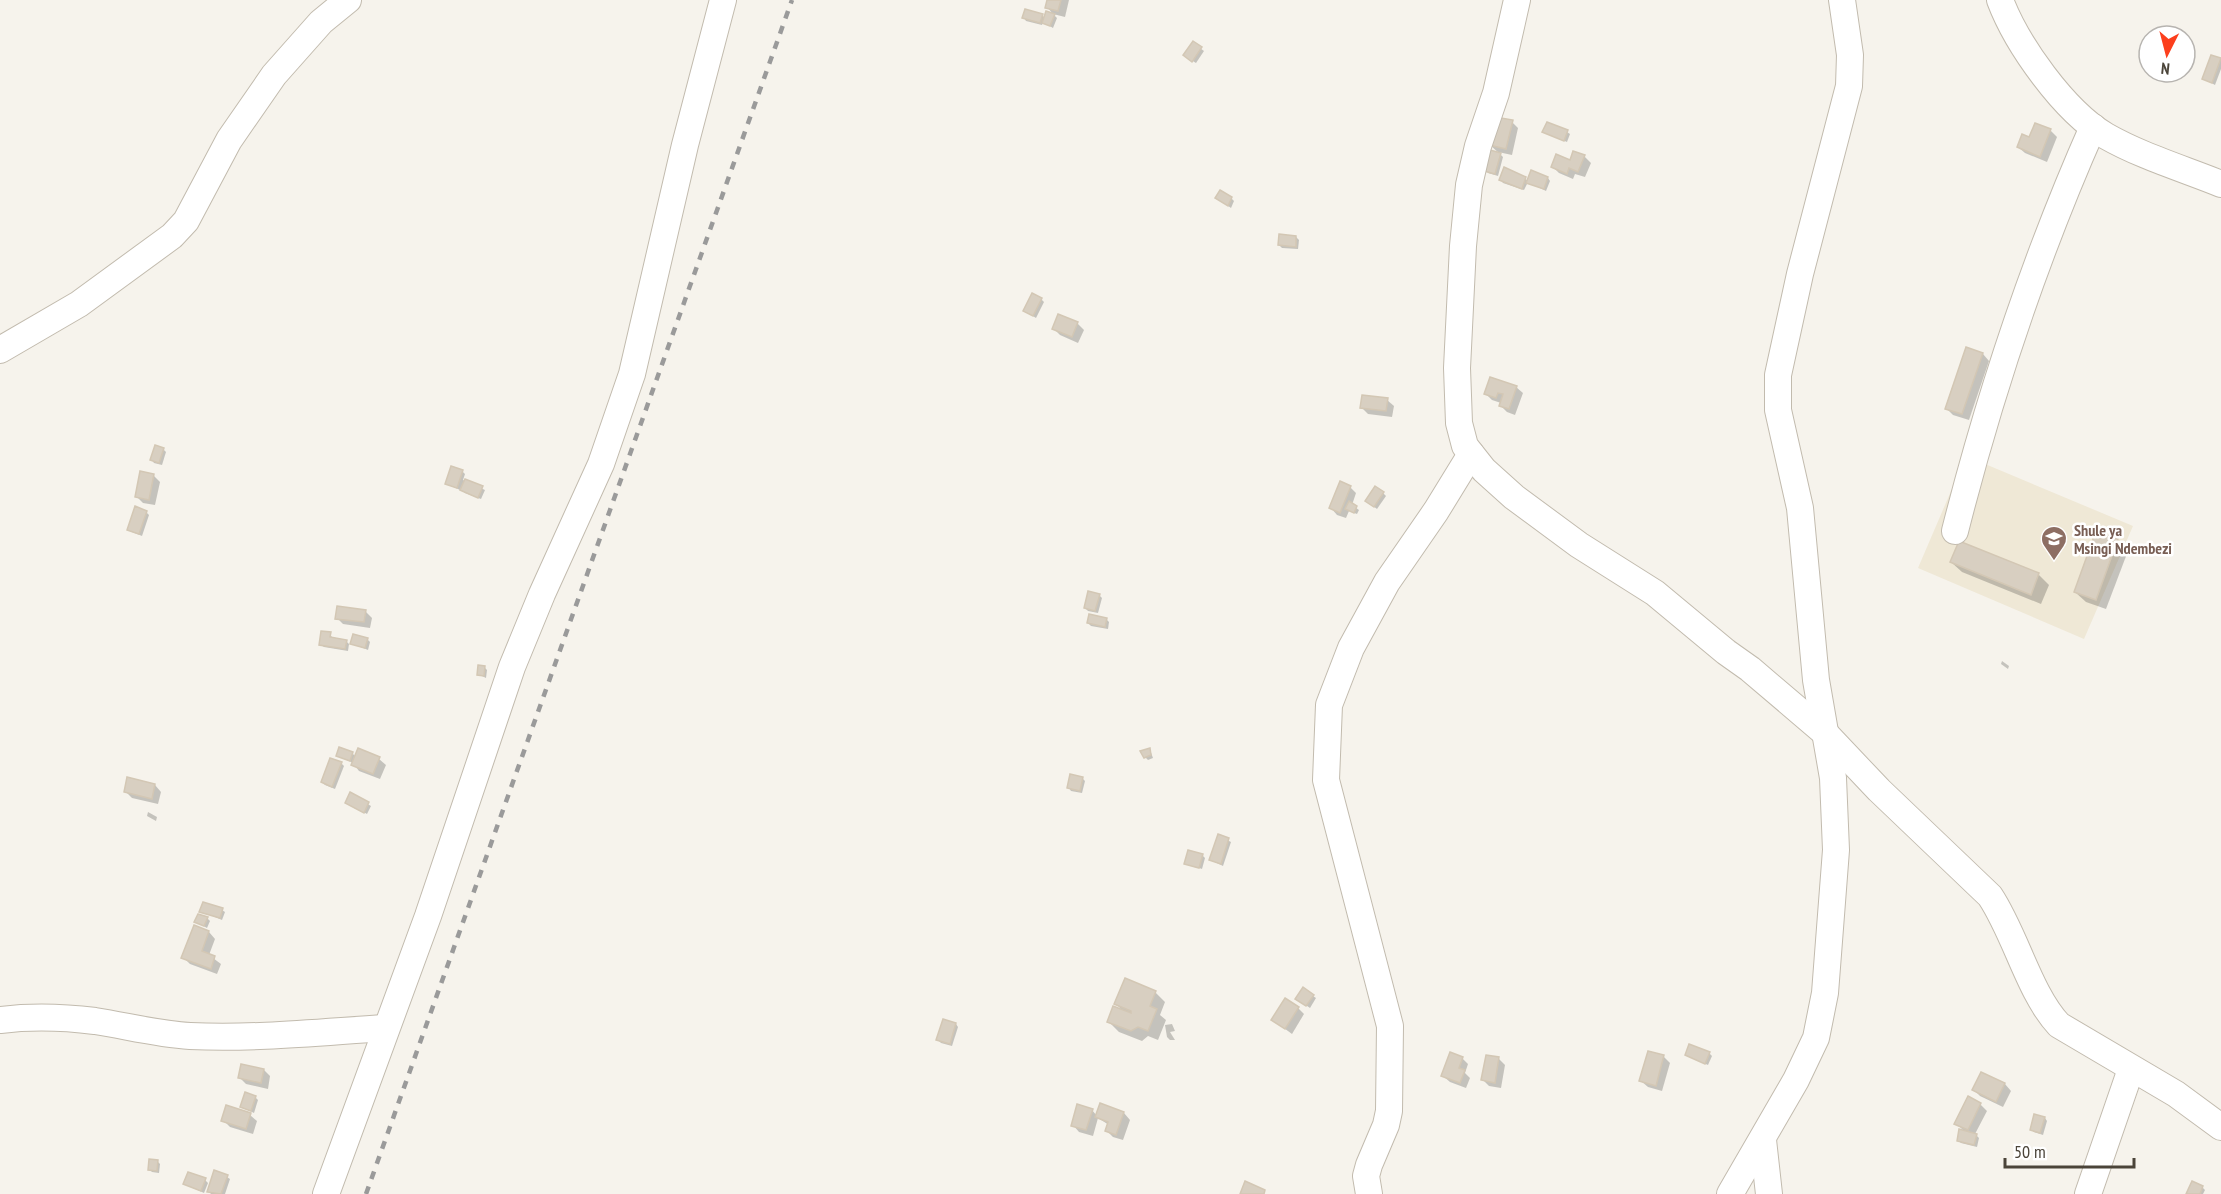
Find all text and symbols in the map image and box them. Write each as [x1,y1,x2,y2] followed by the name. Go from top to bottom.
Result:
[2137,24,2197,84] north arrow
[2160,59,2171,79] text: N
[2074,520,2172,558] place label: Shule ya Msingi Ndembezi
[2039,524,2069,562] school or university icon: Shule ya Msingi Ndembezi
[2005,1131,2134,1169] scale bar
[2014,1140,2046,1163] text: 50 m

